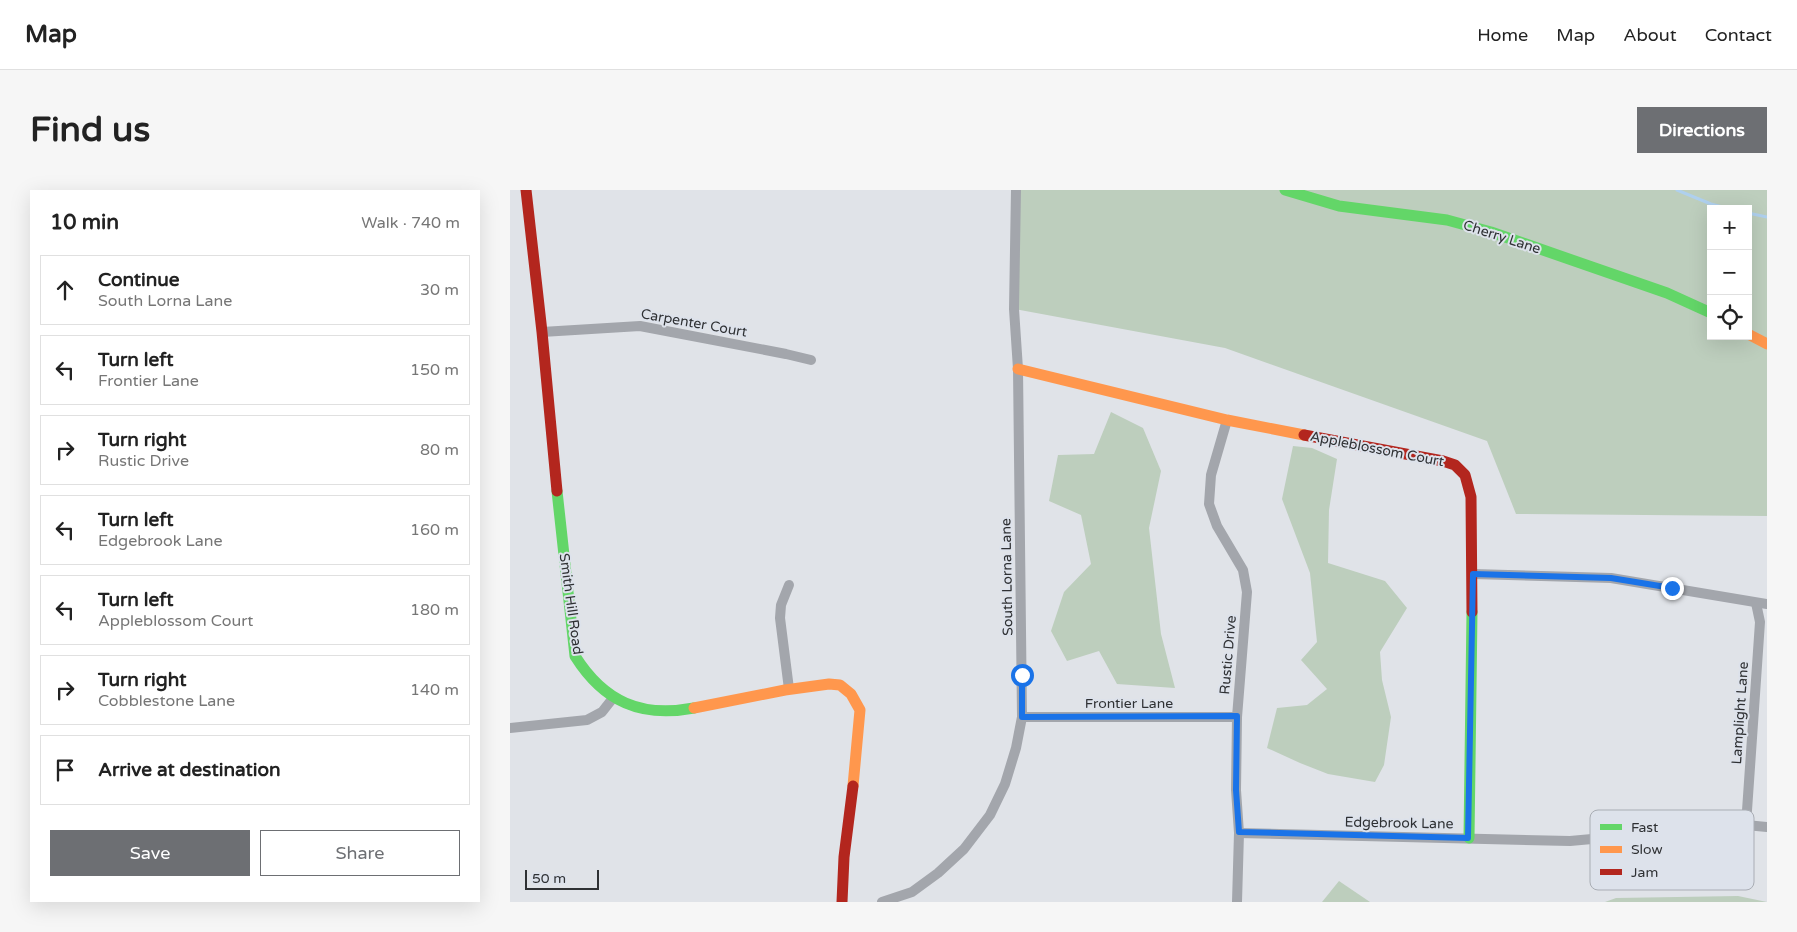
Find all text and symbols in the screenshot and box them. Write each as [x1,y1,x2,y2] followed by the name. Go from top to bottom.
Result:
[25,20,77,49] text: Map
[1477,24,1528,46] text: Home
[1556,24,1595,46] text: Map
[1623,24,1677,46] text: About
[1705,24,1772,46] text: Contact
[1637,107,1767,153] button: Directions
[30,109,150,151] text: Find us
[1707,205,1752,340] map controls
[1707,205,1752,250] button: +
[50,210,119,235] text: 10 min
[361,213,460,233] text: Walk · 740 m
[1461,216,1543,258] street label: Cherry Lane
[1707,250,1752,295] button: −
[98,269,180,291] text: Continue
[51,276,79,304] icon: ahead
[420,280,459,300] text: 30 m
[98,291,232,311] text: South Lorna Lane
[1707,295,1752,340] button: locate
[640,305,749,341] street label: Carpenter Court
[98,349,174,371] text: Turn left
[51,356,79,384] icon: left
[410,360,459,380] text: 150 m
[98,371,199,391] text: Frontier Lane
[1309,428,1446,470] street label: Appleblossom Court
[98,429,186,451] text: Turn right
[51,436,79,464] icon: right
[420,440,459,460] text: 80 m
[98,451,189,471] text: Rustic Drive
[98,509,174,531] text: Turn left
[51,516,79,544] icon: left
[997,518,1017,636] street label: South Lorna Lane
[410,520,459,540] text: 160 m
[98,531,223,551] text: Edgebrook Lane
[555,552,587,656] street label: Smith Hill Road
[1661,577,1684,600] route end
[98,589,174,611] text: Turn left
[51,596,79,624] icon: left
[410,600,459,620] text: 180 m
[98,611,253,631] text: Appleblossom Court
[1216,615,1240,695] street label: Rustic Drive
[1728,661,1752,765] street label: Lamplight Lane
[1011,664,1034,687] route start
[98,669,186,691] text: Turn right
[51,676,79,704] icon: right
[410,680,459,700] text: 140 m
[98,691,235,711] text: Cobblestone Lane
[1085,695,1173,712] street label: Frontier Lane
[51,756,79,784] icon: arrive
[98,759,281,781] text: Arrive at destination
[1590,810,1754,890] legend
[1344,814,1454,832] street label: Edgebrook Lane
[1631,819,1659,836] text: Fast
[50,830,250,876] button: Save
[260,830,460,876] button: Share
[1631,841,1663,858] text: Slow
[1631,864,1658,881] text: Jam
[525,867,599,890] scale bar
[532,870,566,887] text: 50 m

